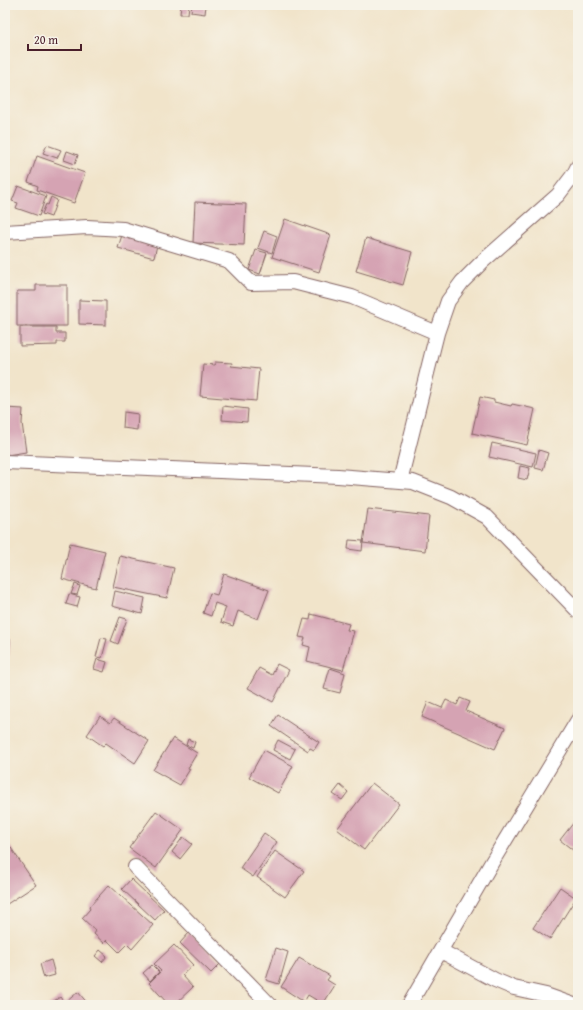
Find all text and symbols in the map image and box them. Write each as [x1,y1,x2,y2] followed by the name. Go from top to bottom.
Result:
[28,26,81,52] scale bar
[34,31,58,48] text: 20 m

